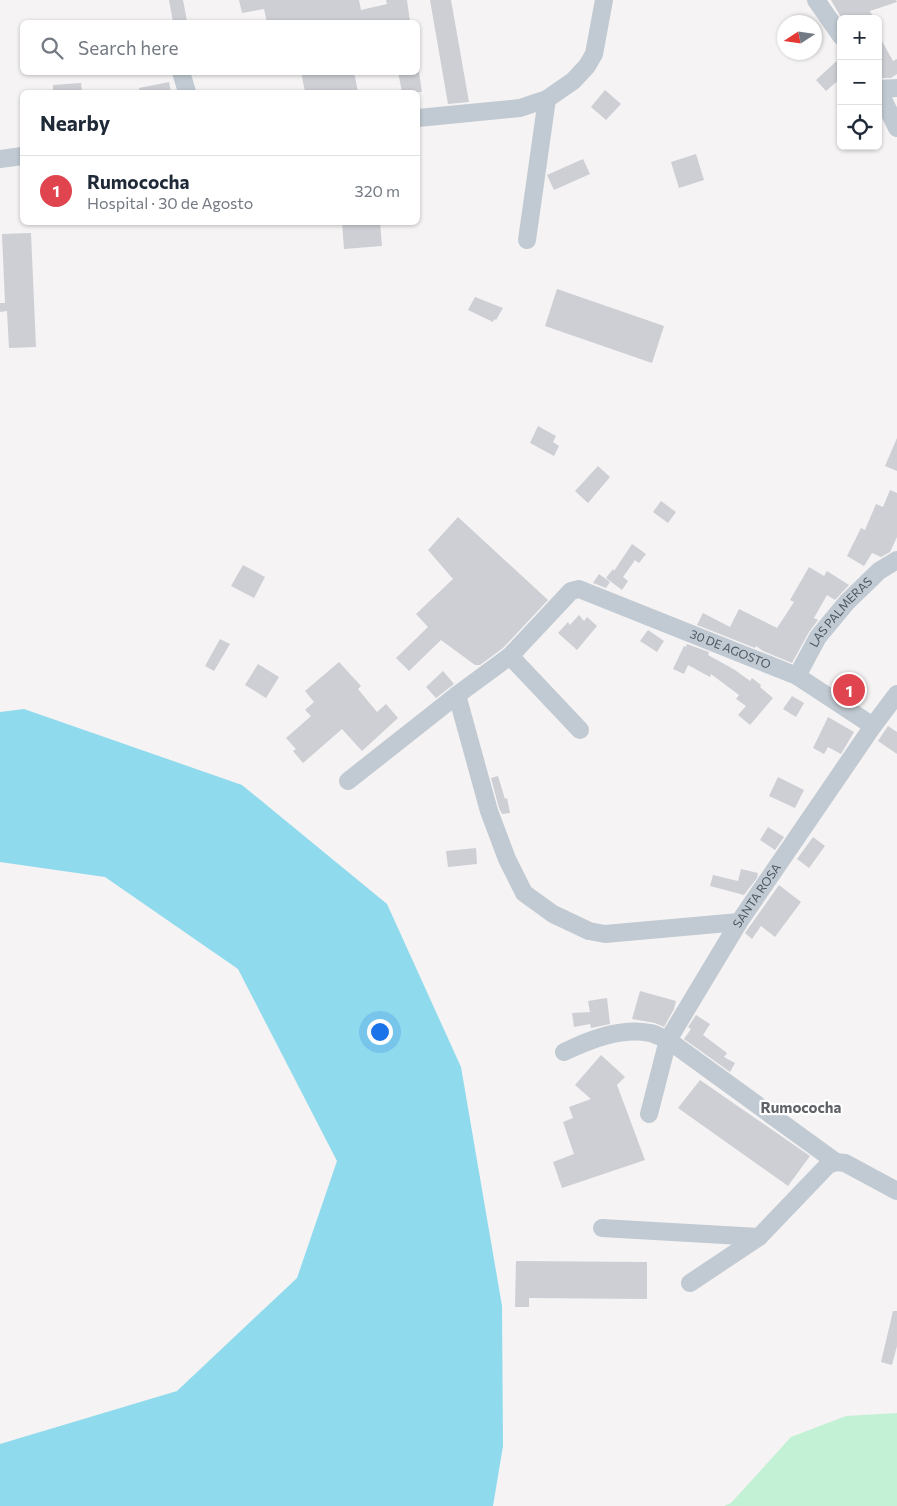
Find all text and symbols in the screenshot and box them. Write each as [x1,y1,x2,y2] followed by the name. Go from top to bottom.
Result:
[777,15,822,60] north arrow
[837,15,882,150] map controls
[837,15,882,60] button: +
[20,20,420,75] search box
[38,34,66,62] icon: search
[78,36,178,59] text: Search here
[837,60,882,105] button: −
[837,105,882,150] button: locate
[40,110,110,135] text: Nearby
[87,170,189,193] text: Rumococha
[52,181,60,200] text: 1
[355,181,400,200] text: 320 m
[87,193,253,212] text: Hospital · 30 de Agosto
[806,574,875,649] street label: LAS PALMERAS
[688,626,773,671] street label: 30 DE AGOSTO
[833,671,865,709] pin: 1
[729,860,783,930] street label: SANTA ROSA
[367,1019,393,1045] your location
[761,1098,842,1116] district label: Rumococha

